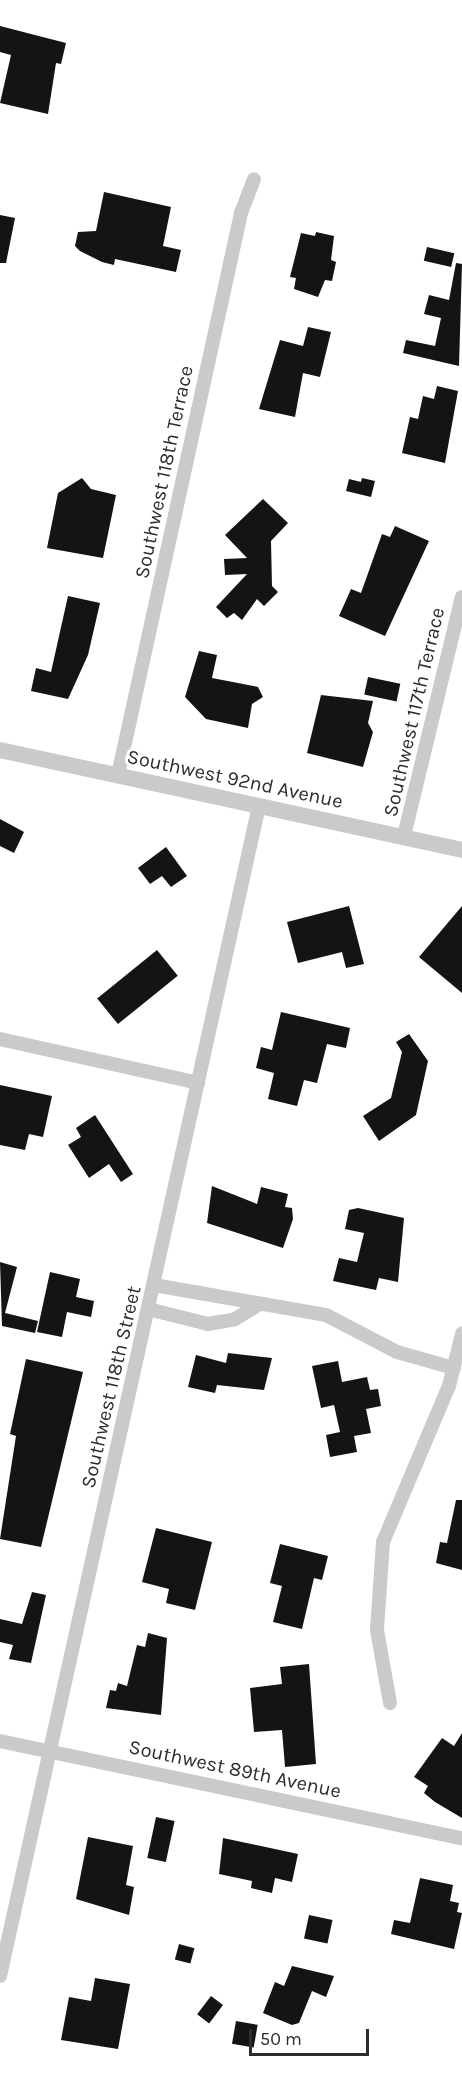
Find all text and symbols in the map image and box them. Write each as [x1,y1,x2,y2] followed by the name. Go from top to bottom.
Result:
[130,363,198,581] street label: Southwest 118th Terrace
[378,605,450,819] street label: Southwest 117th Terrace
[125,744,345,814] street label: Southwest 92nd Avenue
[76,1283,146,1491] street label: Southwest 118th Street
[127,1735,343,1803] street label: Southwest 89th Avenue
[252,2017,372,2055] scale bar
[260,2028,302,2050] text: 50 m

